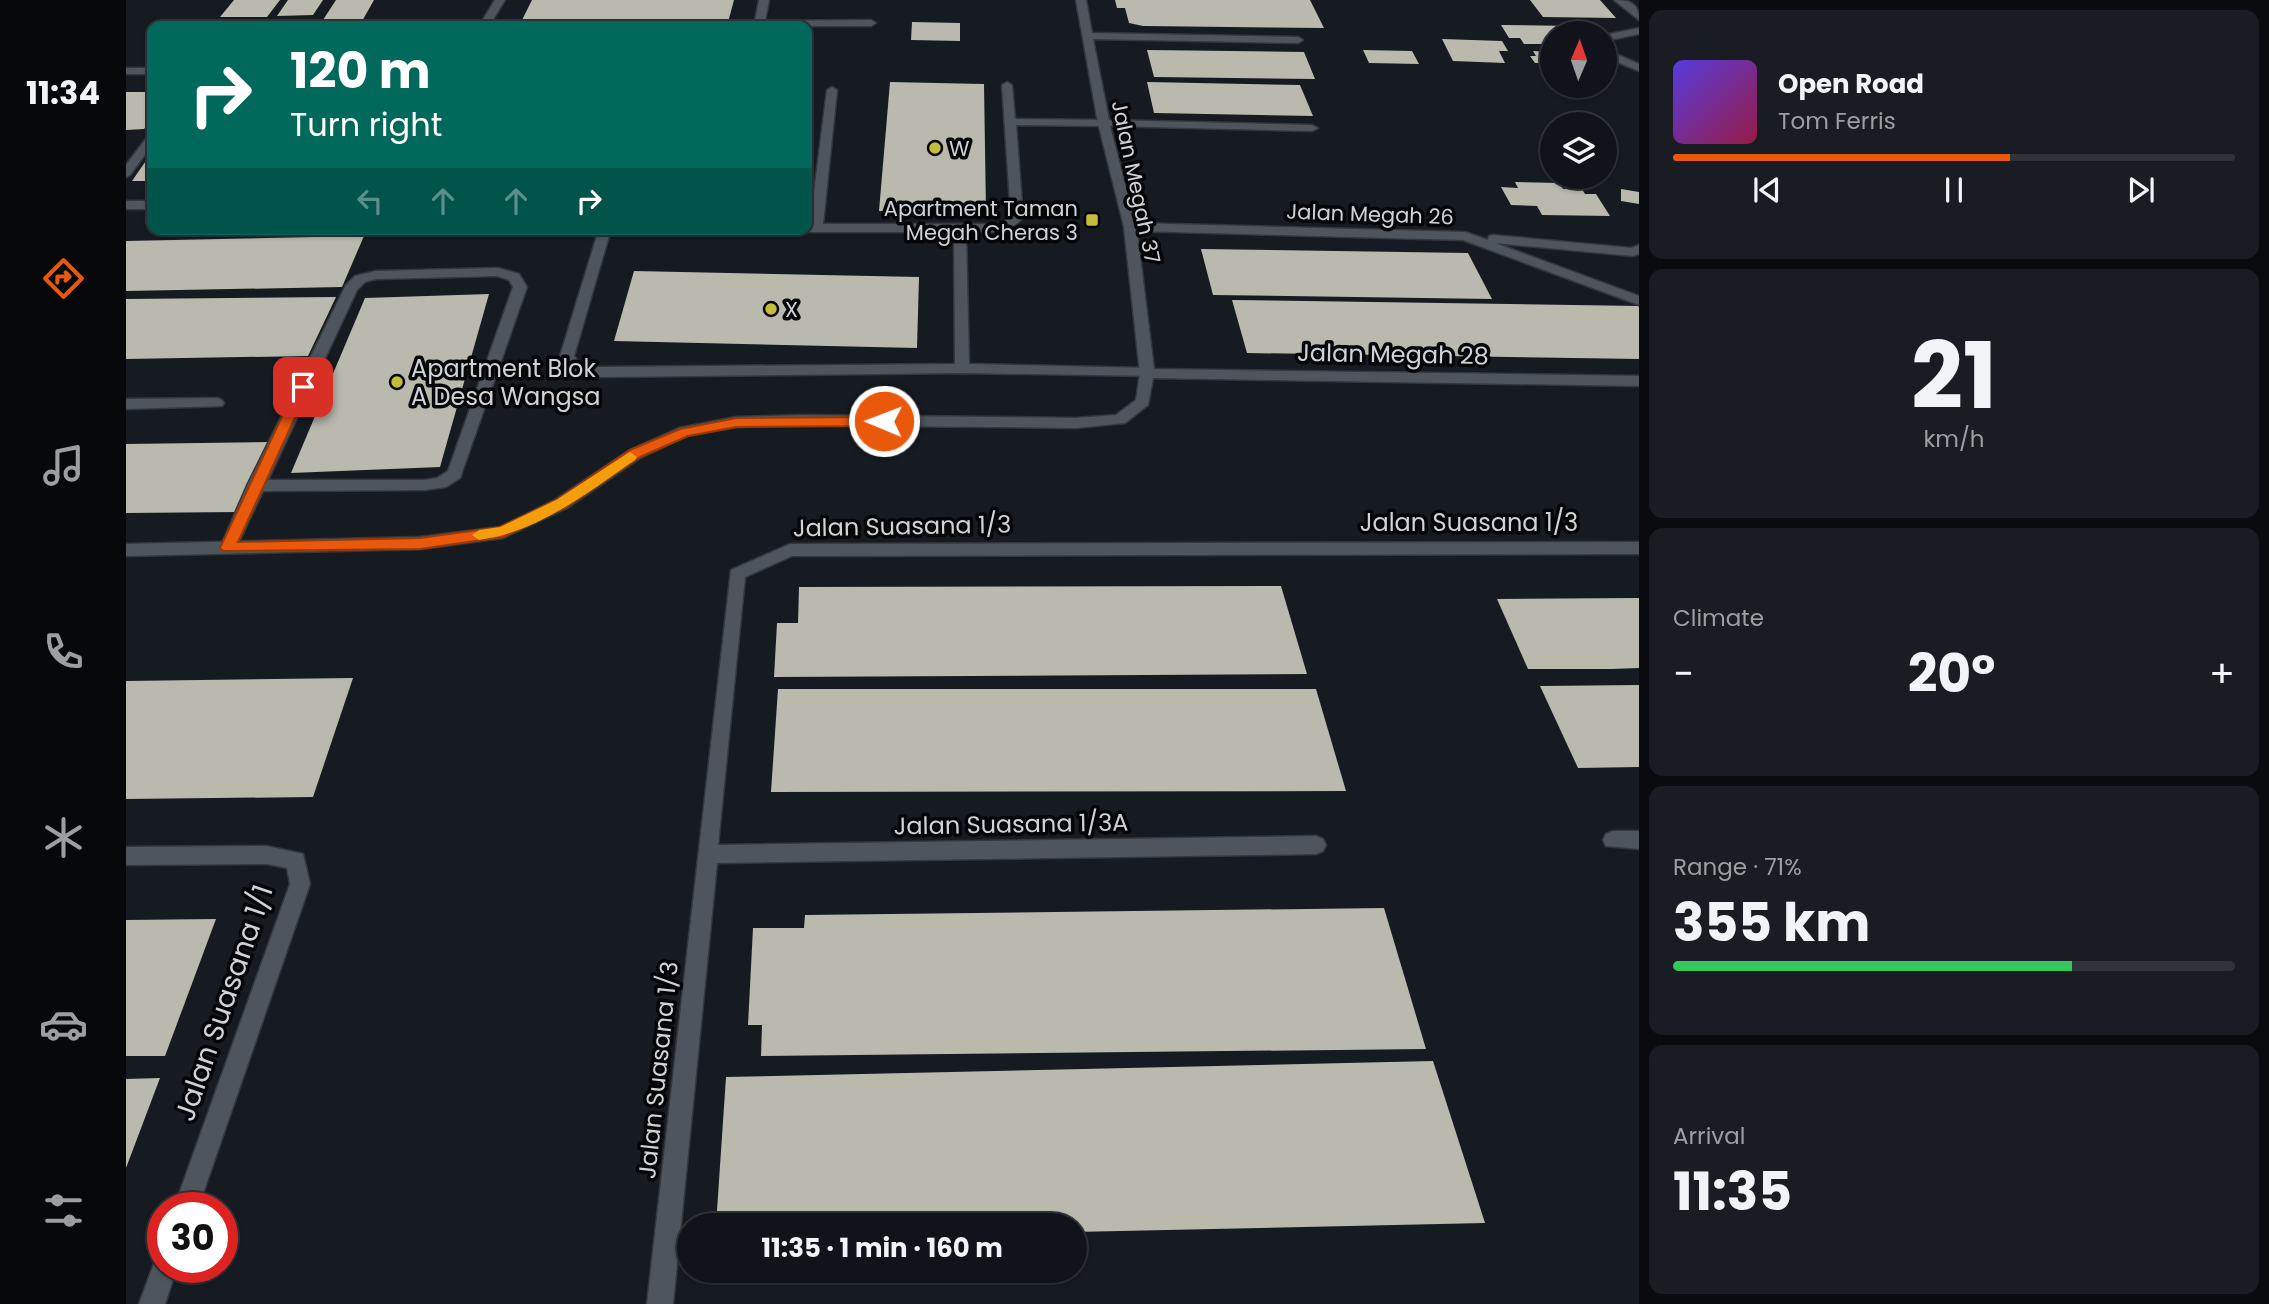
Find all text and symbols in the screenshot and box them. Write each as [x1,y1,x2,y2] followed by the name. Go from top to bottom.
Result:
[1540,21,1617,98] north arrow
[1540,21,1617,189] map controls
[290,37,431,105] text: 120 m
[175,49,266,140] icon: right
[1778,66,1924,102] text: Open Road
[26,70,100,115] text: 11:34
[1105,98,1167,266] street label: Jalan Megah 37
[290,102,442,147] text: Turn right
[1778,105,1896,137] text: Tom Ferris
[1540,112,1617,189] button: layers
[949,134,970,163] place label: W
[927,140,943,156] marker: W
[1748,171,1786,209] icon: previous
[1935,171,1973,209] icon: pause
[2122,171,2160,209] icon: next
[351,182,389,220] icon: left
[424,182,462,220] icon: ahead
[497,182,535,220] icon: ahead
[570,182,608,220] icon: right
[884,194,1078,247] place label: Apartment Taman Megah Cheras 3
[1286,197,1454,231] street label: Jalan Megah 26
[1084,212,1100,228] marker: Apartment Taman Megah Cheras 3
[39,254,88,303] icon: directions
[785,295,798,324] place label: X
[763,301,779,317] marker: X
[1911,312,1997,440] text: 21
[1297,336,1489,372] street label: Jalan Megah 28
[411,352,601,413] place label: Apartment Blok A Desa Wangsa
[273,357,333,417] pin
[284,368,322,406] icon: arrive
[389,374,405,390] marker: Apartment Blok A Desa Wangsa
[847,384,921,458] position arrow
[1923,423,1985,455] text: km/h
[39,441,88,490] icon: music
[1360,506,1578,539] street label: Jalan Suasana 1/3
[792,508,1012,544] street label: Jalan Suasana 1/3
[1673,602,1764,634] text: Climate
[39,627,88,676] icon: phone
[1908,637,1995,710] text: 20°
[1673,647,1694,700] text: −
[2209,647,2235,700] text: +
[893,805,1129,843] street label: Jalan Suasana 1/3A
[39,813,88,862] icon: climate
[1673,851,1802,883] text: Range · 71%
[165,880,283,1126] street label: Jalan Suasana 1/1
[1673,886,1870,959] text: 355 km
[630,960,686,1180] street label: Jalan Suasana 1/3
[39,1000,88,1049] icon: car
[1673,1120,1745,1152] text: Arrival
[1673,1155,1792,1228] text: 11:35
[39,1186,88,1235] icon: filters
[147,1192,238,1283] speed limit sign: 30
[761,1230,1003,1266] text: 11:35 · 1 min · 160 m

